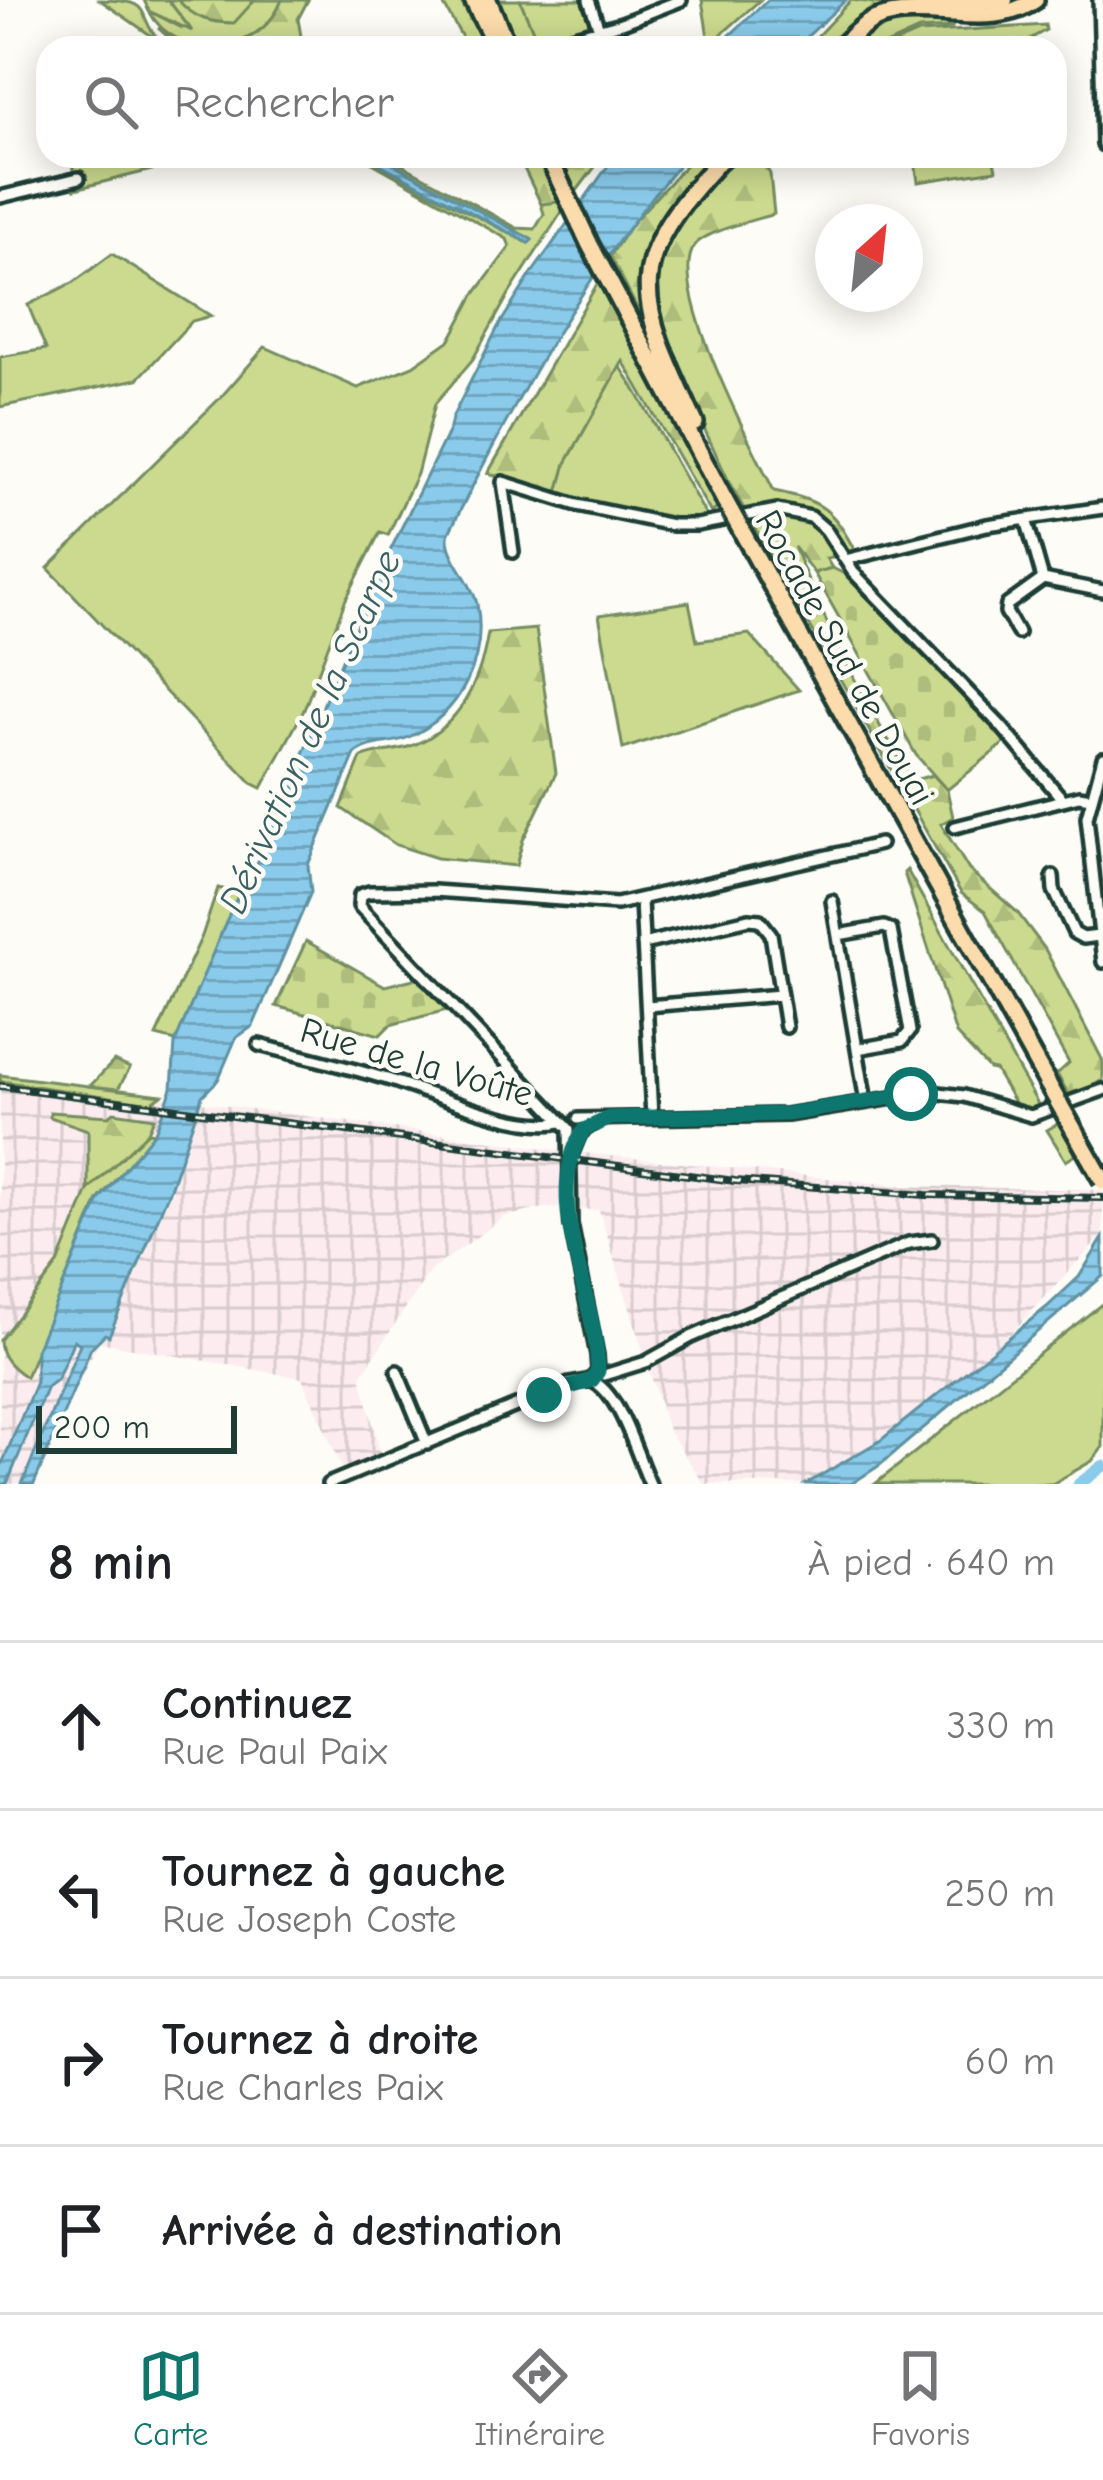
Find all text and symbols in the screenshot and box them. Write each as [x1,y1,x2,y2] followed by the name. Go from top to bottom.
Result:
[36,36,1067,168] search box
[78,69,144,135] icon: search
[174,76,394,128] text: Rechercher
[815,204,923,312] north arrow
[747,503,943,812] street label: Rocade Sud de Douai
[210,543,411,920] water label: Dérivation de la Scarpe
[296,1010,537,1115] street label: Rue de la Voûte
[884,1067,938,1121] route start
[517,1368,571,1422] route end
[36,1400,237,1453] scale bar
[54,1408,150,1446] text: 200 m
[48,1533,173,1592] text: 8 min
[808,1540,1055,1585] text: À pied · 640 m
[162,1677,352,1729] text: Continuez
[48,1693,114,1759] icon: ahead
[947,1703,1055,1748] text: 330 m
[162,1729,387,1774] text: Rue Paul Paix
[162,1845,505,1897] text: Tournez à gauche
[48,1861,114,1927] icon: left
[944,1871,1055,1916] text: 250 m
[162,1897,456,1942] text: Rue Joseph Coste
[162,2013,478,2065] text: Tournez à droite
[48,2029,114,2095] icon: right
[965,2039,1055,2084] text: 60 m
[162,2065,443,2110] text: Rue Charles Paix
[48,2197,114,2263] icon: arrive
[162,2204,563,2256] text: Arrivée à destination
[133,2343,208,2453] tab: Carte
[474,2343,605,2453] tab: Itinéraire
[871,2343,970,2453] tab: Favoris

